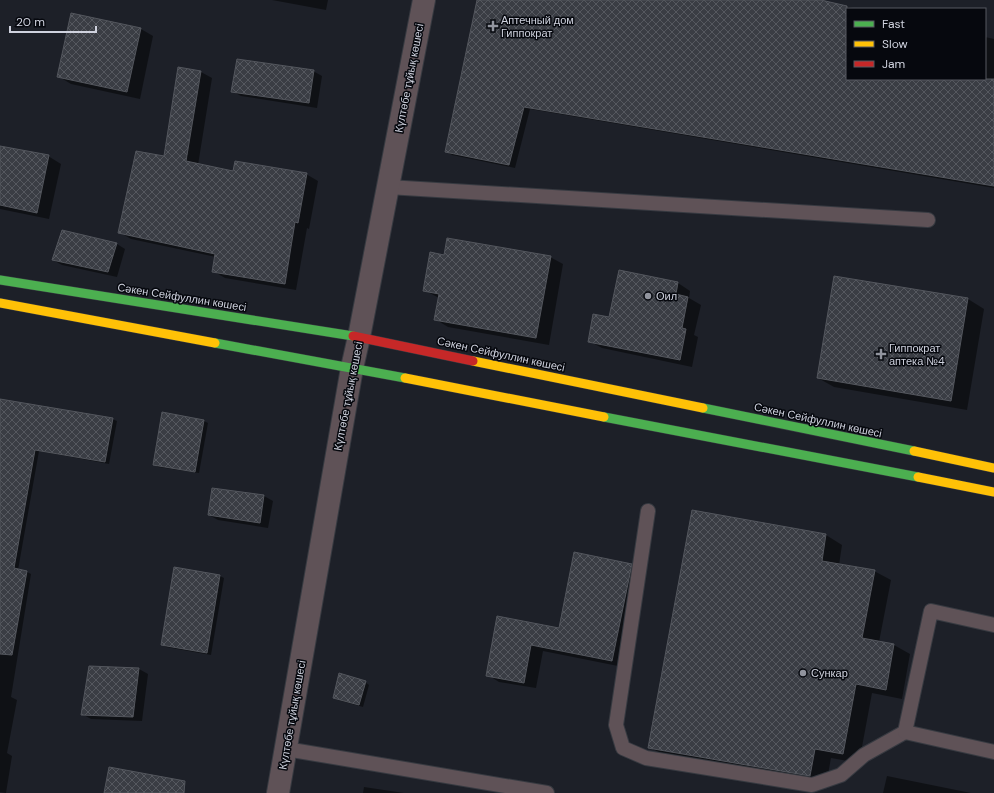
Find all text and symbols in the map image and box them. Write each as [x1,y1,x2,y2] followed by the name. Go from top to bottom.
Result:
[10,8,96,34] scale bar
[846,8,986,80] legend
[501,13,574,40] place label: Аптечный дом Гиппократ
[16,14,45,30] text: 20 m
[882,16,905,32] text: Fast
[488,21,498,31] marker: Аптечный дом Гиппократ
[392,22,426,134] street label: Күлтөбе тұйық көшесі
[882,36,908,52] text: Slow
[882,56,905,72] text: Jam
[117,280,247,314] street label: Сәкен Сейфуллин көшесі
[656,289,677,303] place label: Оил
[643,291,653,301] marker: Оил
[436,334,566,374] street label: Сәкен Сейфуллин көшесі
[331,340,365,452] street label: Күлтөбе тұйық көшесі
[889,341,945,368] place label: Гиппократ аптека №4
[876,349,886,359] marker: Гиппократ аптека №4
[753,400,883,440] street label: Сәкен Сейфуллин көшесі
[275,659,309,771] street label: Күлтөбе тұйық көшесі
[811,666,848,680] place label: Сункар
[798,668,808,678] marker: Сункар

